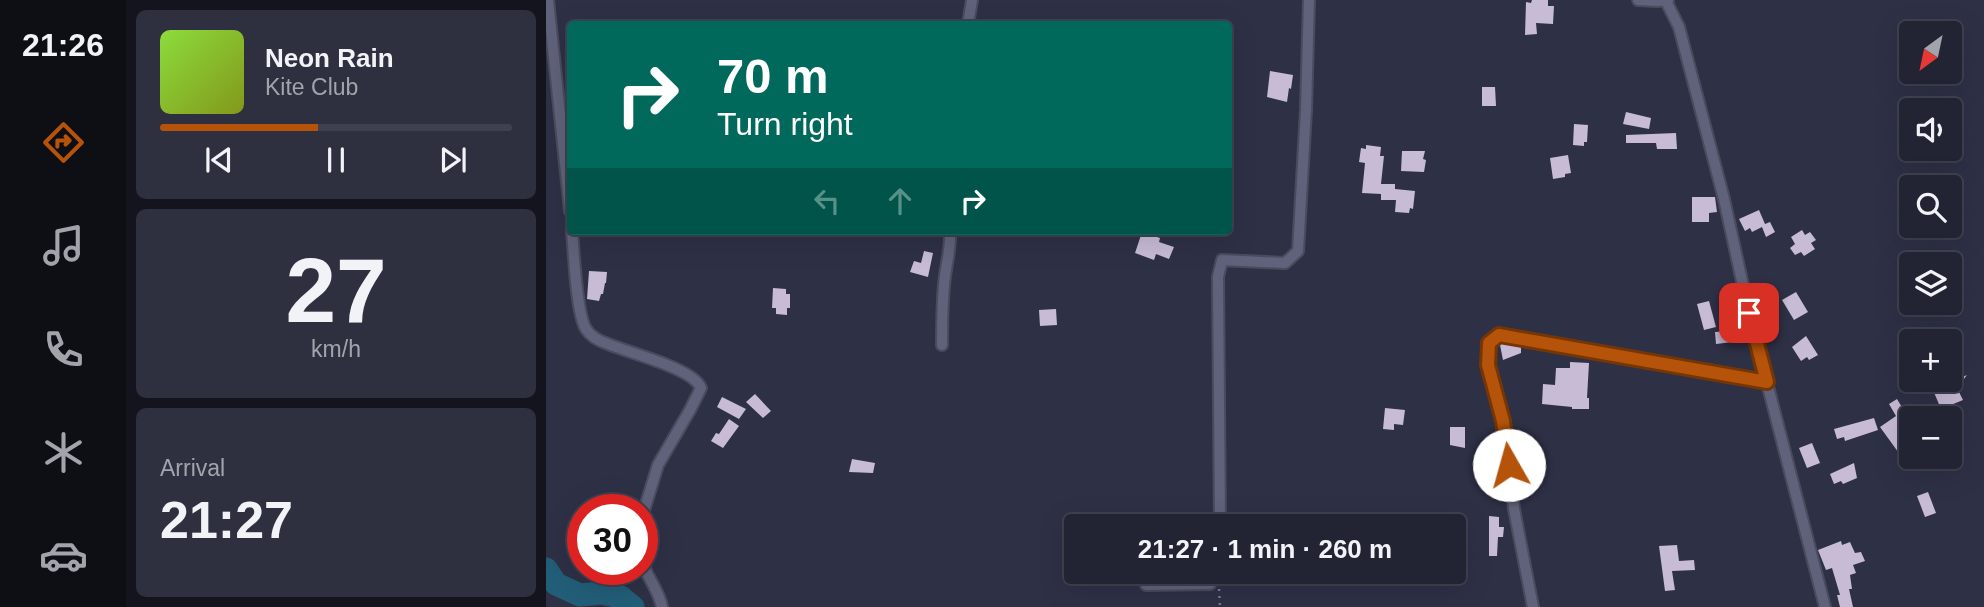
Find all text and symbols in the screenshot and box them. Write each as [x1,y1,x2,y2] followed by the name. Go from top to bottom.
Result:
[1899,21,1962,84] north arrow
[1899,21,1962,469] map controls
[22,27,104,63] text: 21:26
[265,43,394,73] text: Neon Rain
[602,49,693,140] icon: right
[717,49,829,103] text: 70 m
[265,74,358,100] text: Kite Club
[1899,98,1962,161] button: sound
[717,106,853,142] text: Turn right
[39,118,88,167] icon: directions
[200,141,238,179] icon: previous
[317,141,355,179] icon: pause
[434,141,472,179] icon: next
[1899,175,1962,238] button: search
[808,182,846,220] icon: left
[881,182,919,220] icon: ahead
[954,182,992,220] icon: right
[39,221,88,270] icon: music
[285,240,387,341] text: 27
[1899,252,1962,315] button: layers
[1719,283,1779,343] pin
[1730,294,1768,332] icon: arrive
[39,325,88,374] icon: phone
[1899,329,1962,392] button: +
[311,336,361,362] text: km/h
[1899,406,1962,469] button: −
[39,428,88,477] icon: climate
[1472,428,1546,502] position arrow
[160,455,225,481] text: Arrival
[160,491,293,549] text: 21:27
[567,494,658,585] speed limit sign: 30
[39,531,88,580] icon: car
[1138,534,1392,564] text: 21:27 · 1 min · 260 m

